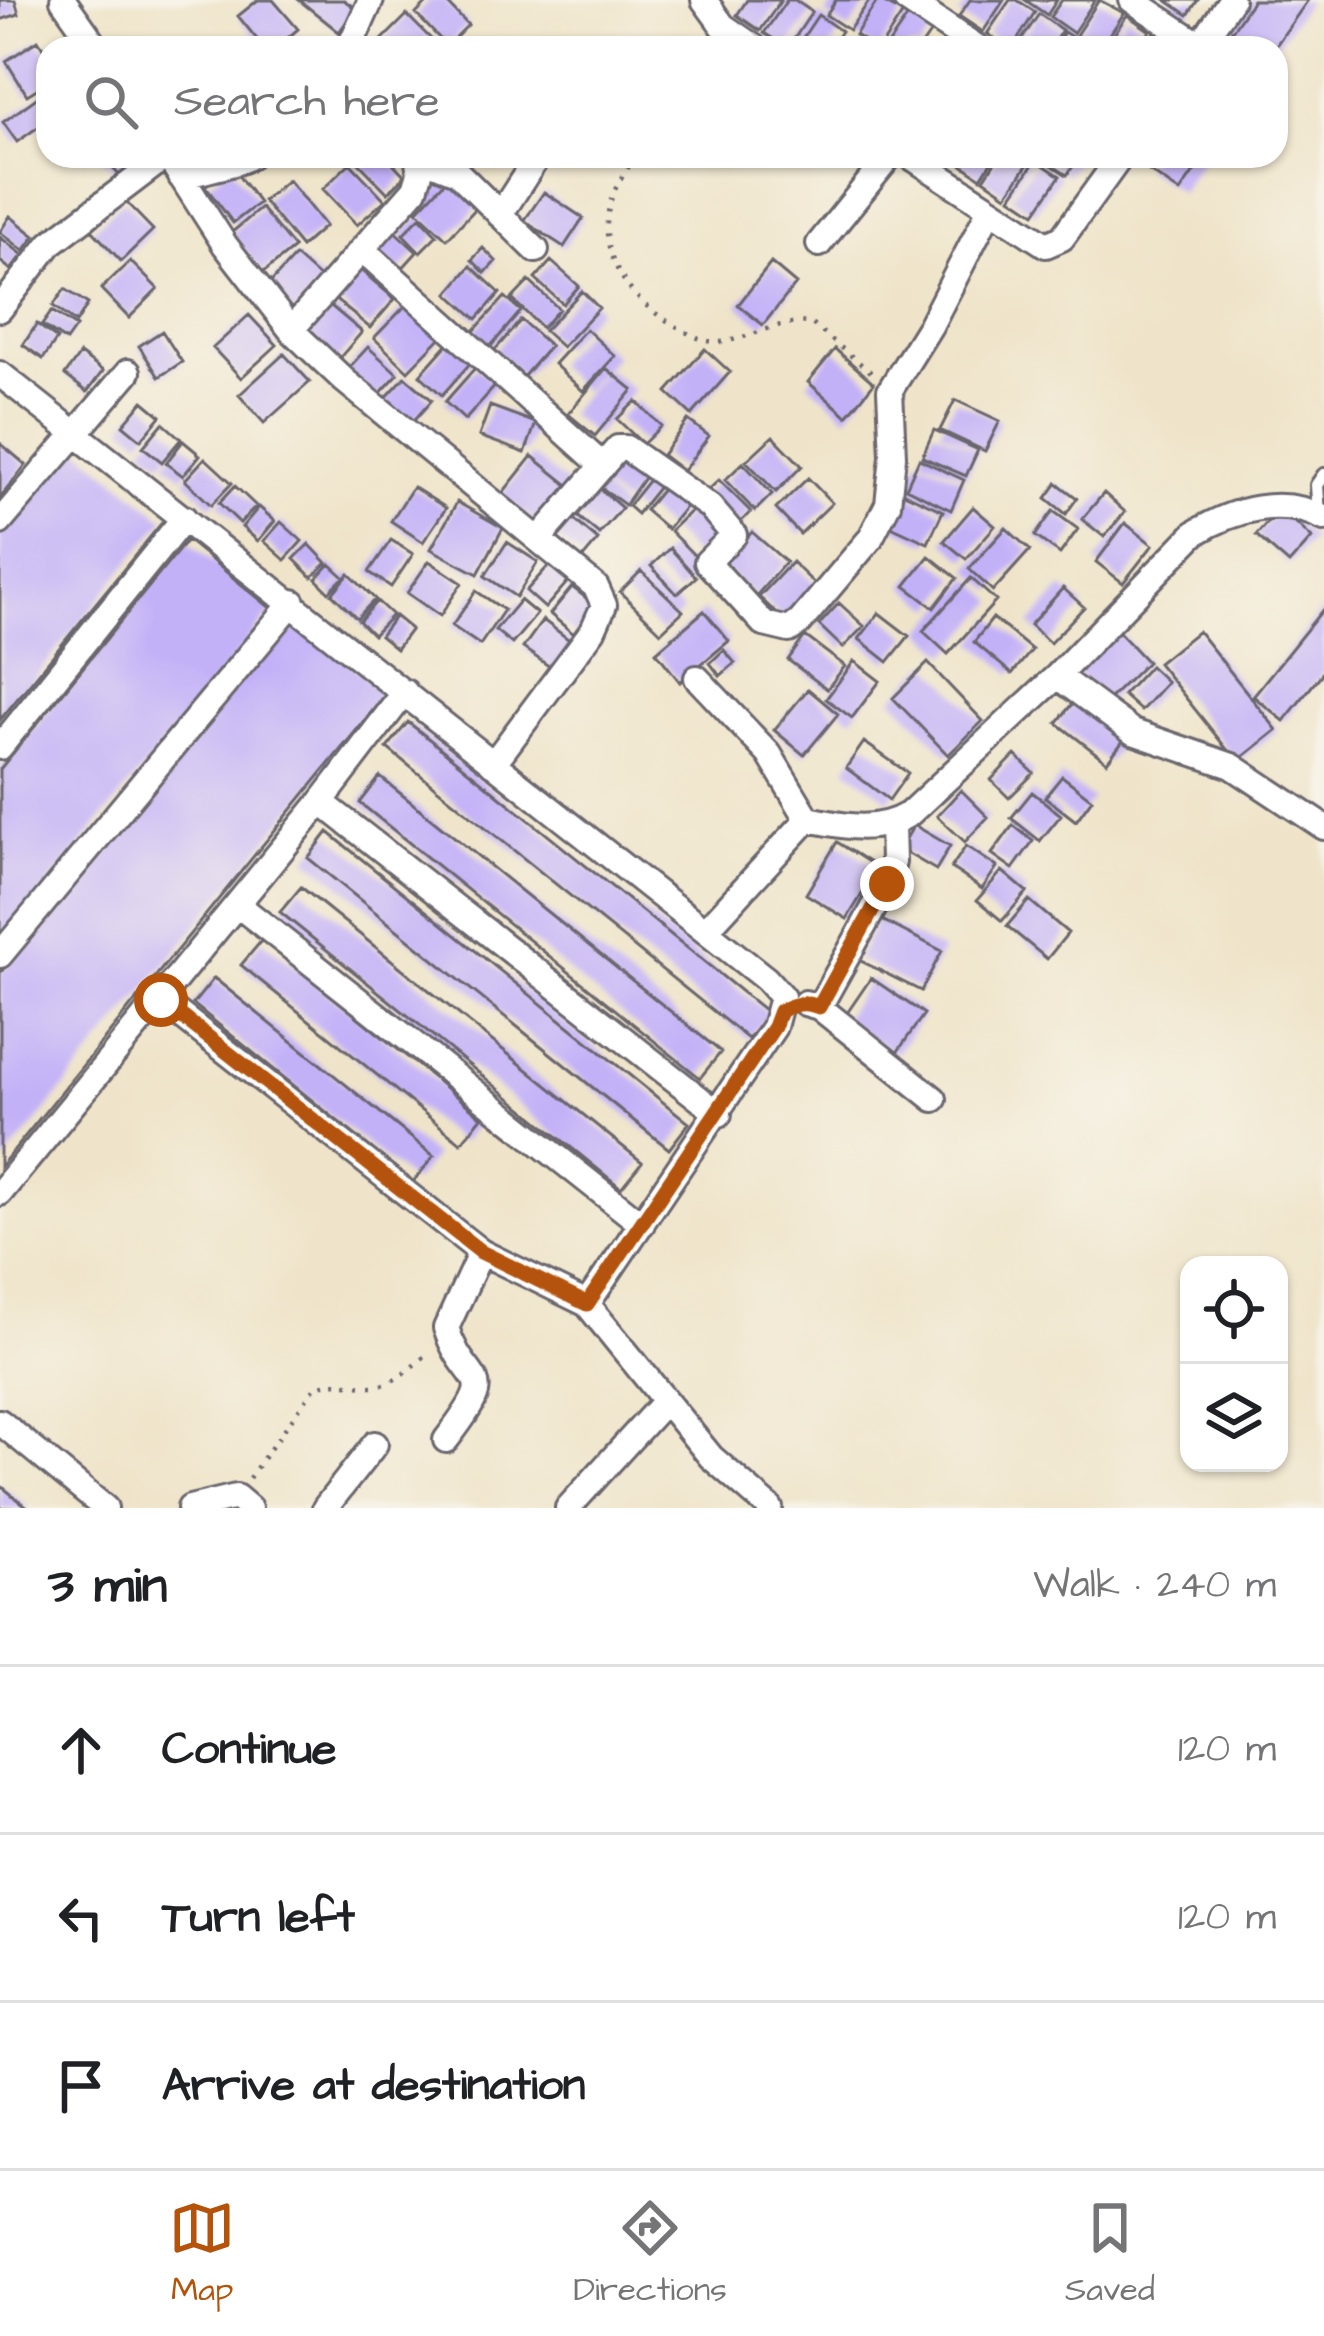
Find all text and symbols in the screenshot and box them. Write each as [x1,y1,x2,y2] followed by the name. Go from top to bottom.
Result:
[36,36,1288,168] search box
[78,69,144,135] icon: search
[174,71,440,133] text: Search here
[860,857,914,911] route end
[134,973,188,1027] route start
[1180,1256,1288,1472] map controls
[1180,1256,1288,1364] button: locate
[1180,1364,1288,1472] button: layers
[48,1551,167,1622] text: 3 min
[1033,1559,1276,1613] text: Walk · 240 m
[48,1717,114,1783] icon: ahead
[162,1719,336,1781] text: Continue
[1178,1723,1276,1777] text: 120 m
[48,1885,114,1951] icon: left
[162,1887,355,1949] text: Turn left
[1178,1891,1276,1945] text: 120 m
[48,2053,114,2119] icon: arrive
[162,2055,585,2117] text: Arrive at destination
[169,2195,235,2313] tab: Map
[573,2195,727,2313] tab: Directions
[1065,2195,1155,2313] tab: Saved

